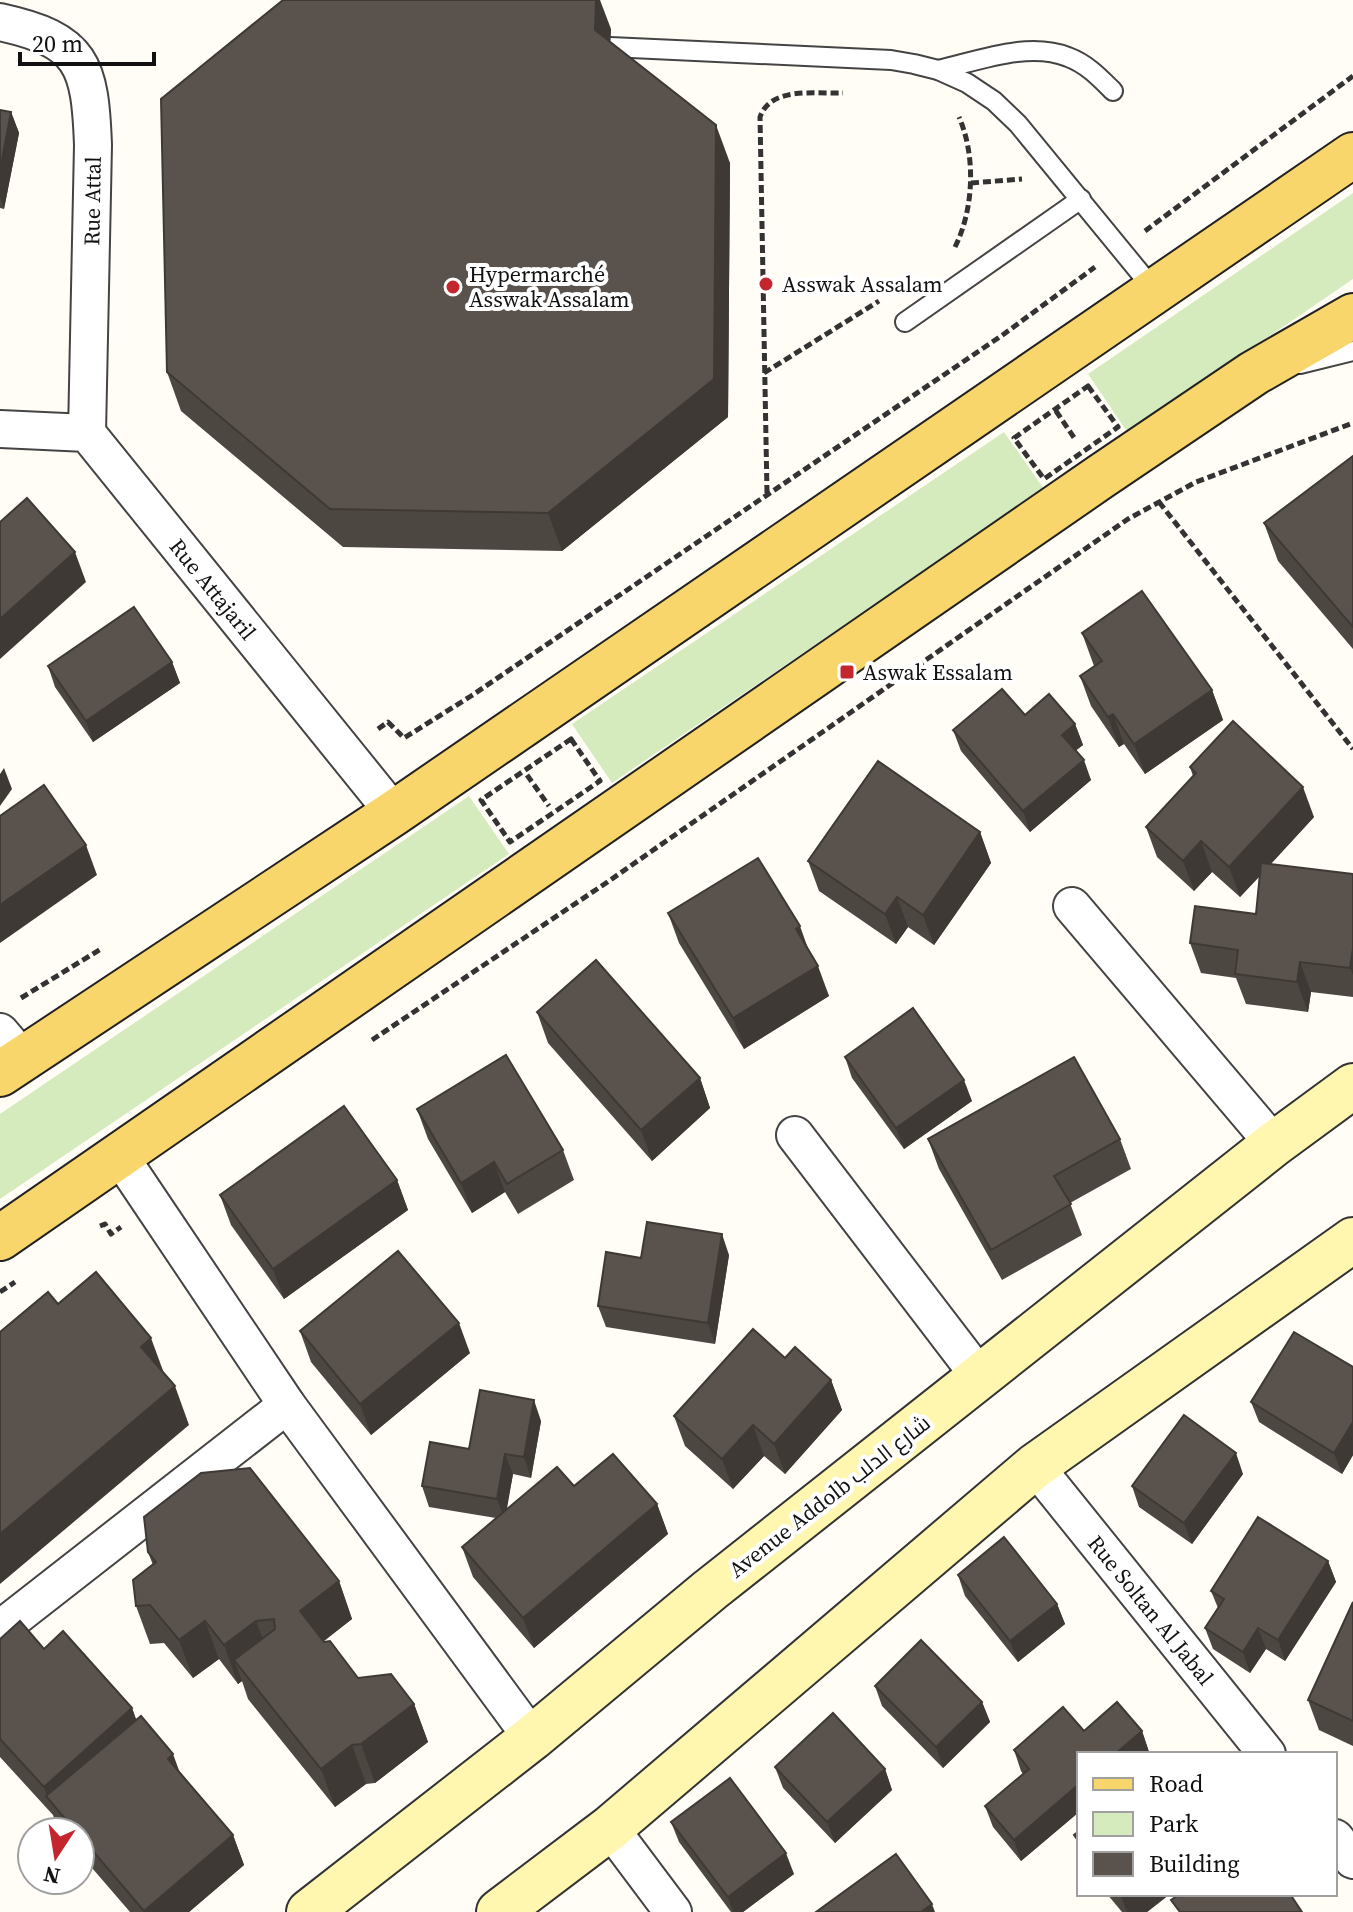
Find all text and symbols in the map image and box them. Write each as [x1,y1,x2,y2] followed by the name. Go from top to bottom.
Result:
[20,16,154,66] scale bar
[32,27,83,60] text: 20 m
[76,156,108,246] street label: Rue Attal
[469,259,630,314] place label: Hypermarché Asswak Assalam
[782,269,943,299] place label: Asswak Assalam
[757,275,775,293] marker: Asswak Assalam
[444,278,462,296] marker: Hypermarché Asswak Assalam
[163,532,263,646] street label: Rue Attajaril
[863,657,1013,687] place label: Aswak Essalam
[838,663,856,681] marker: Aswak Essalam
[722,1408,936,1584] street label: Avenue Addolb شارع الدلب
[1081,1529,1221,1691] street label: Rue Soltan Al Jabal
[1077,1752,1337,1896] legend
[1149,1767,1204,1800] text: Road
[1149,1807,1199,1840] text: Park
[16,1816,96,1896] north arrow
[1149,1847,1240,1880] text: Building
[41,1859,63,1892] text: N

